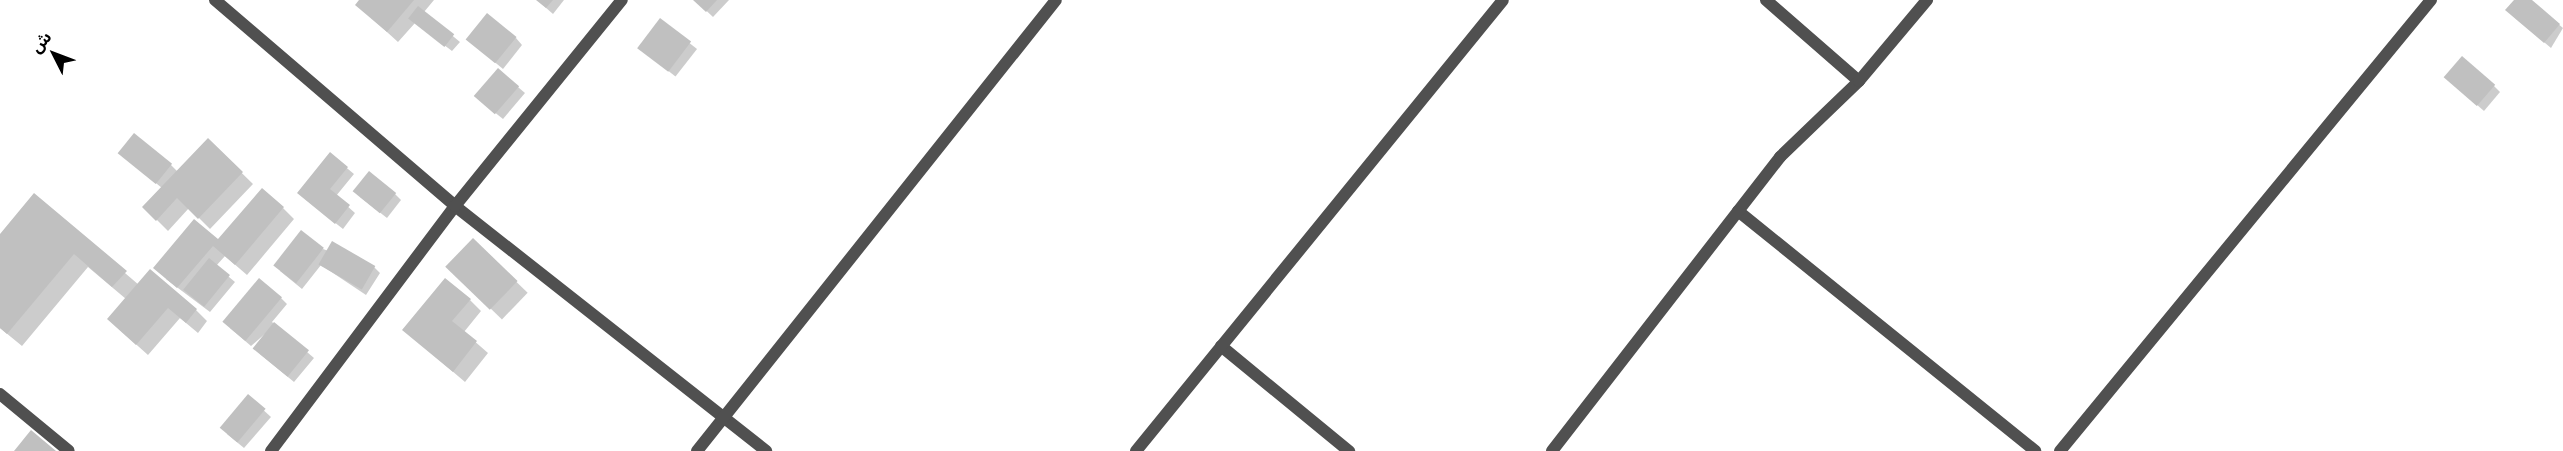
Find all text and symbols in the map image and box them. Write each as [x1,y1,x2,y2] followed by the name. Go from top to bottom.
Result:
[24,24,84,84] north arrow
[26,27,55,57] text: ش

